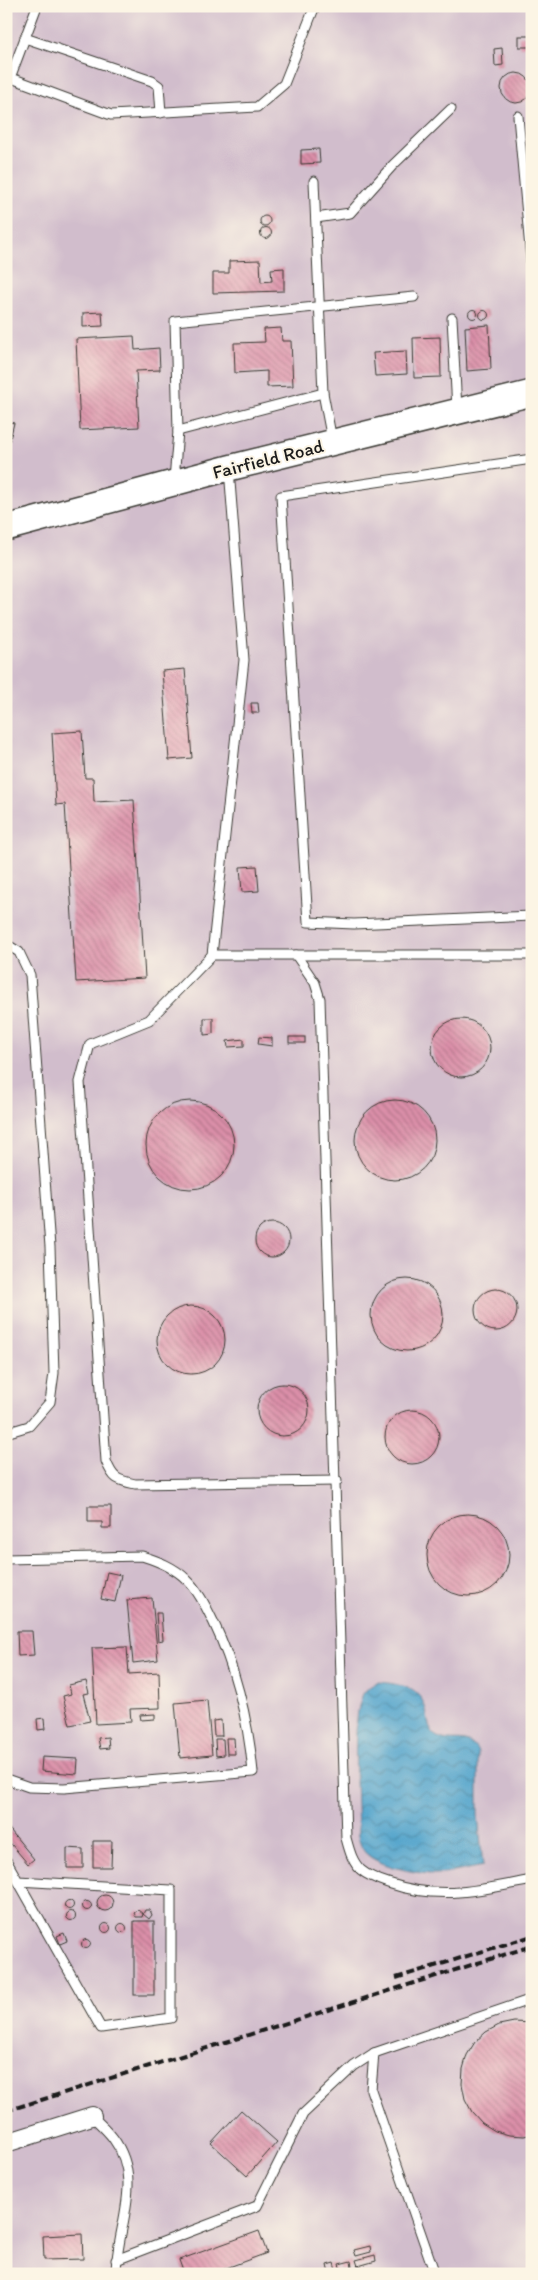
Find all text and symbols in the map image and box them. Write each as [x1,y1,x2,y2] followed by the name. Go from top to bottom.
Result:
[210,434,326,484] street label: Fairfield Road

